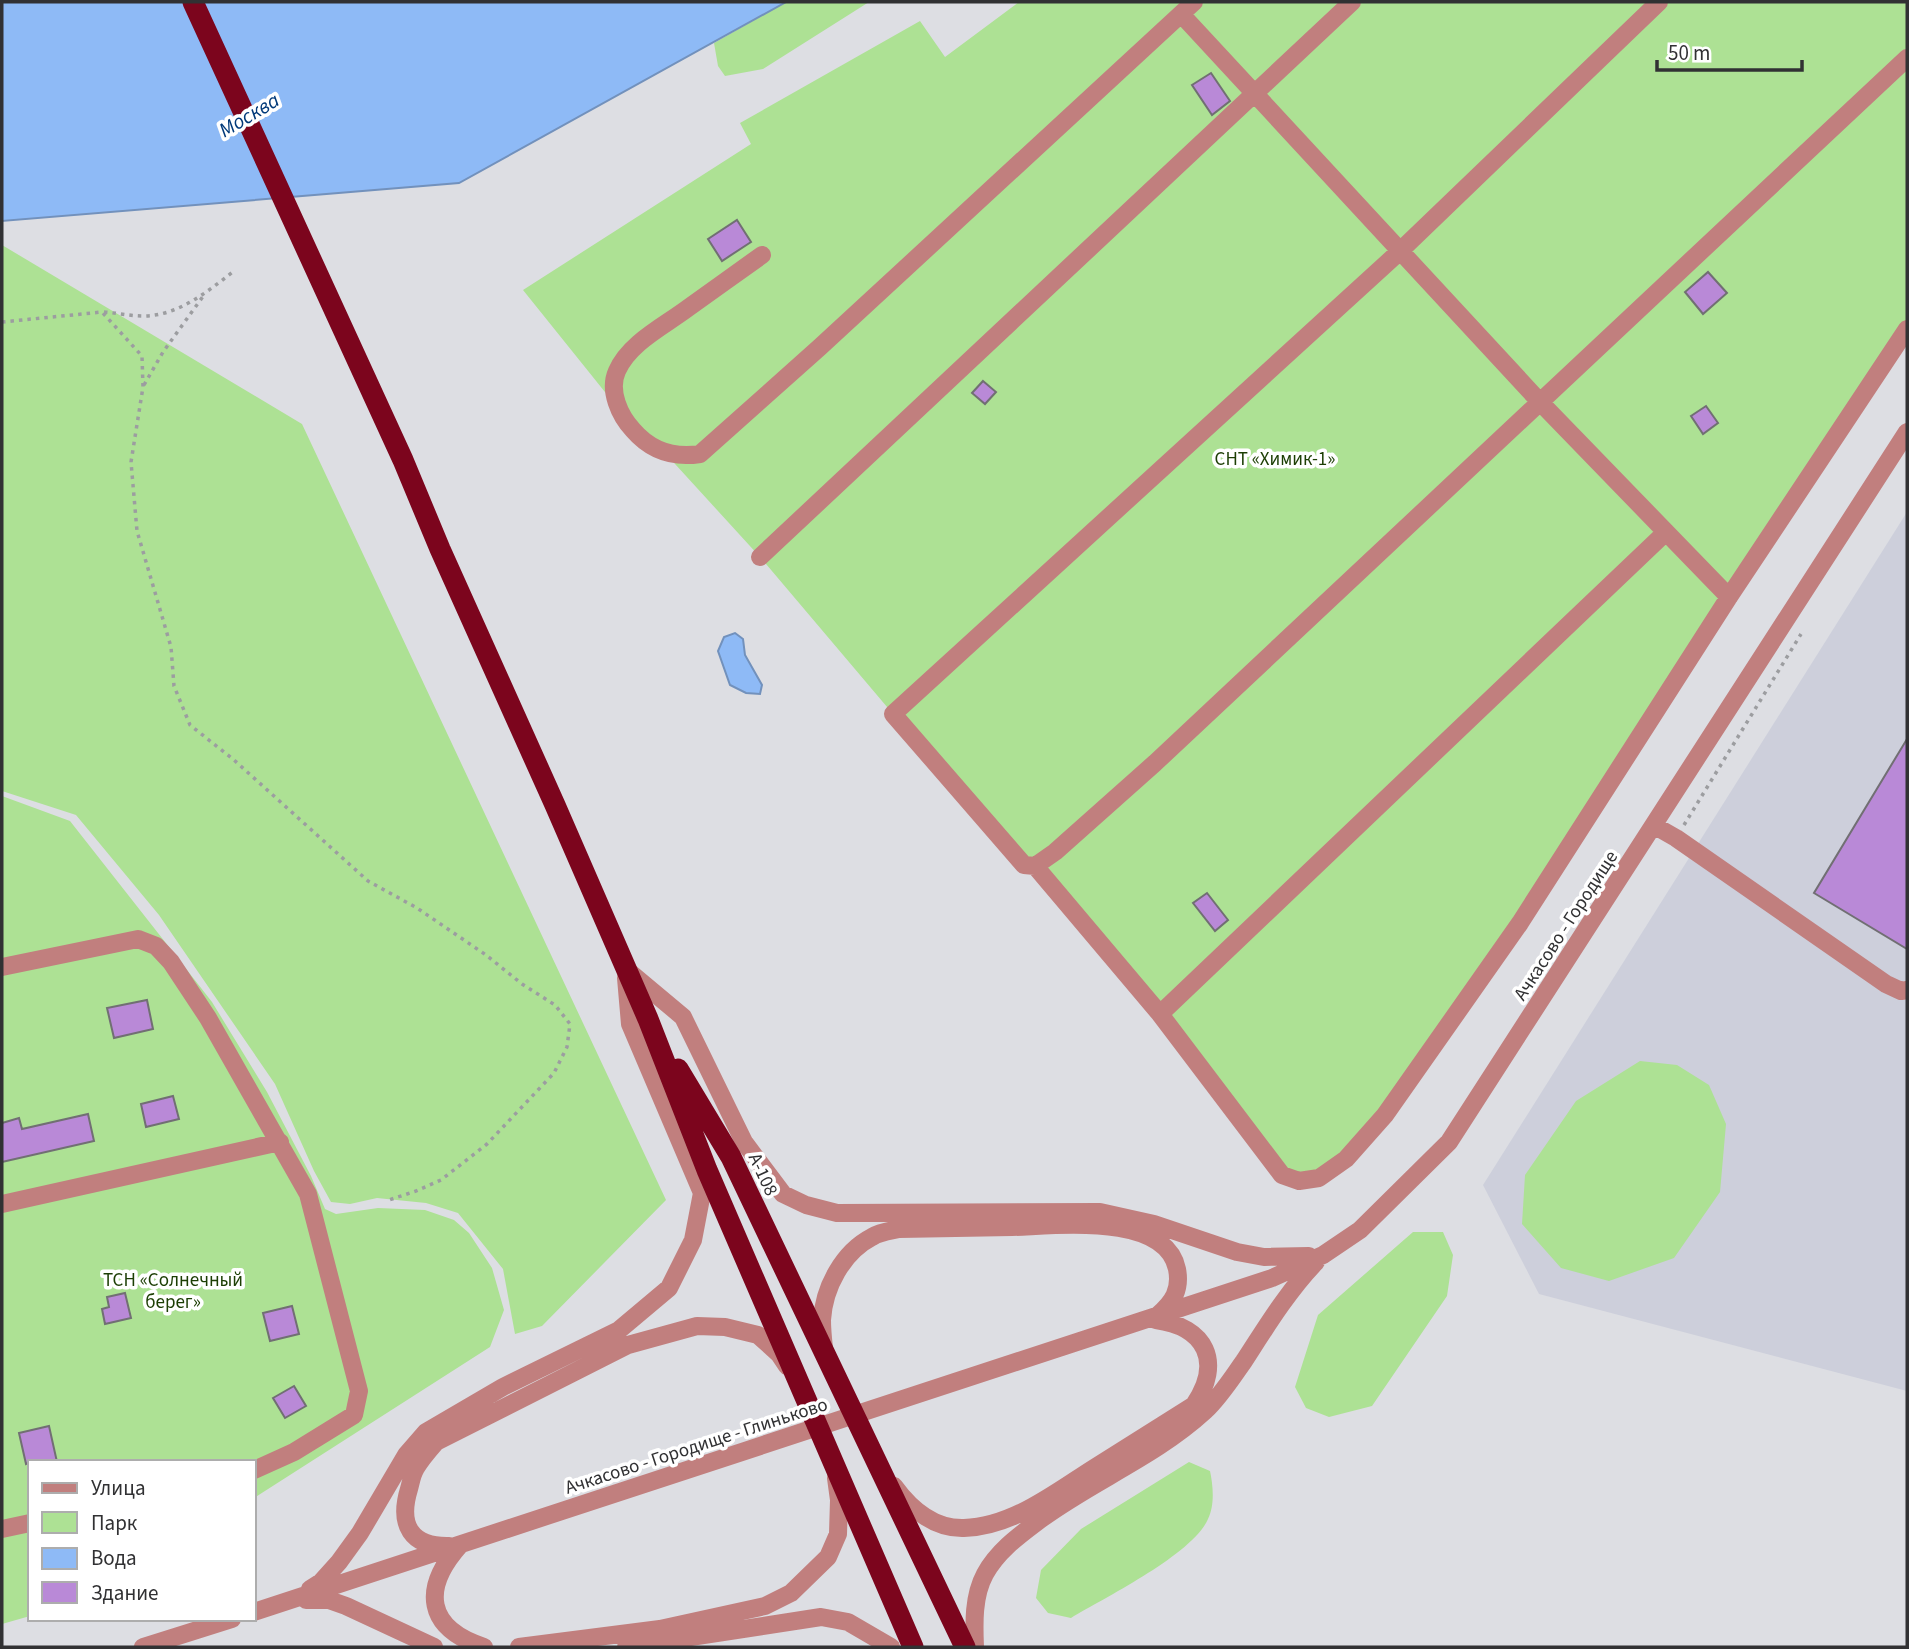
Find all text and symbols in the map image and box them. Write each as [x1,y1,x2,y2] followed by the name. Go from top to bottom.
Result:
[1657,28,1802,72] scale bar
[1668,38,1710,68] text: 50 m
[213,85,285,145] water label: Москва
[1215,446,1335,473] park label: СНТ «Химик-1»
[1508,846,1625,1006] street label: Ачкасово - Городище
[741,1149,784,1201] street label: А-108
[103,1267,243,1316] park label: ТСН «Солнечный берег»
[562,1391,831,1502] street label: Ачкасово - Городище - Глиньково
[28,1460,256,1621] legend
[91,1473,146,1503] text: Улица
[91,1508,138,1538] text: Парк
[91,1543,137,1573] text: Вода
[91,1578,159,1608] text: Здание

